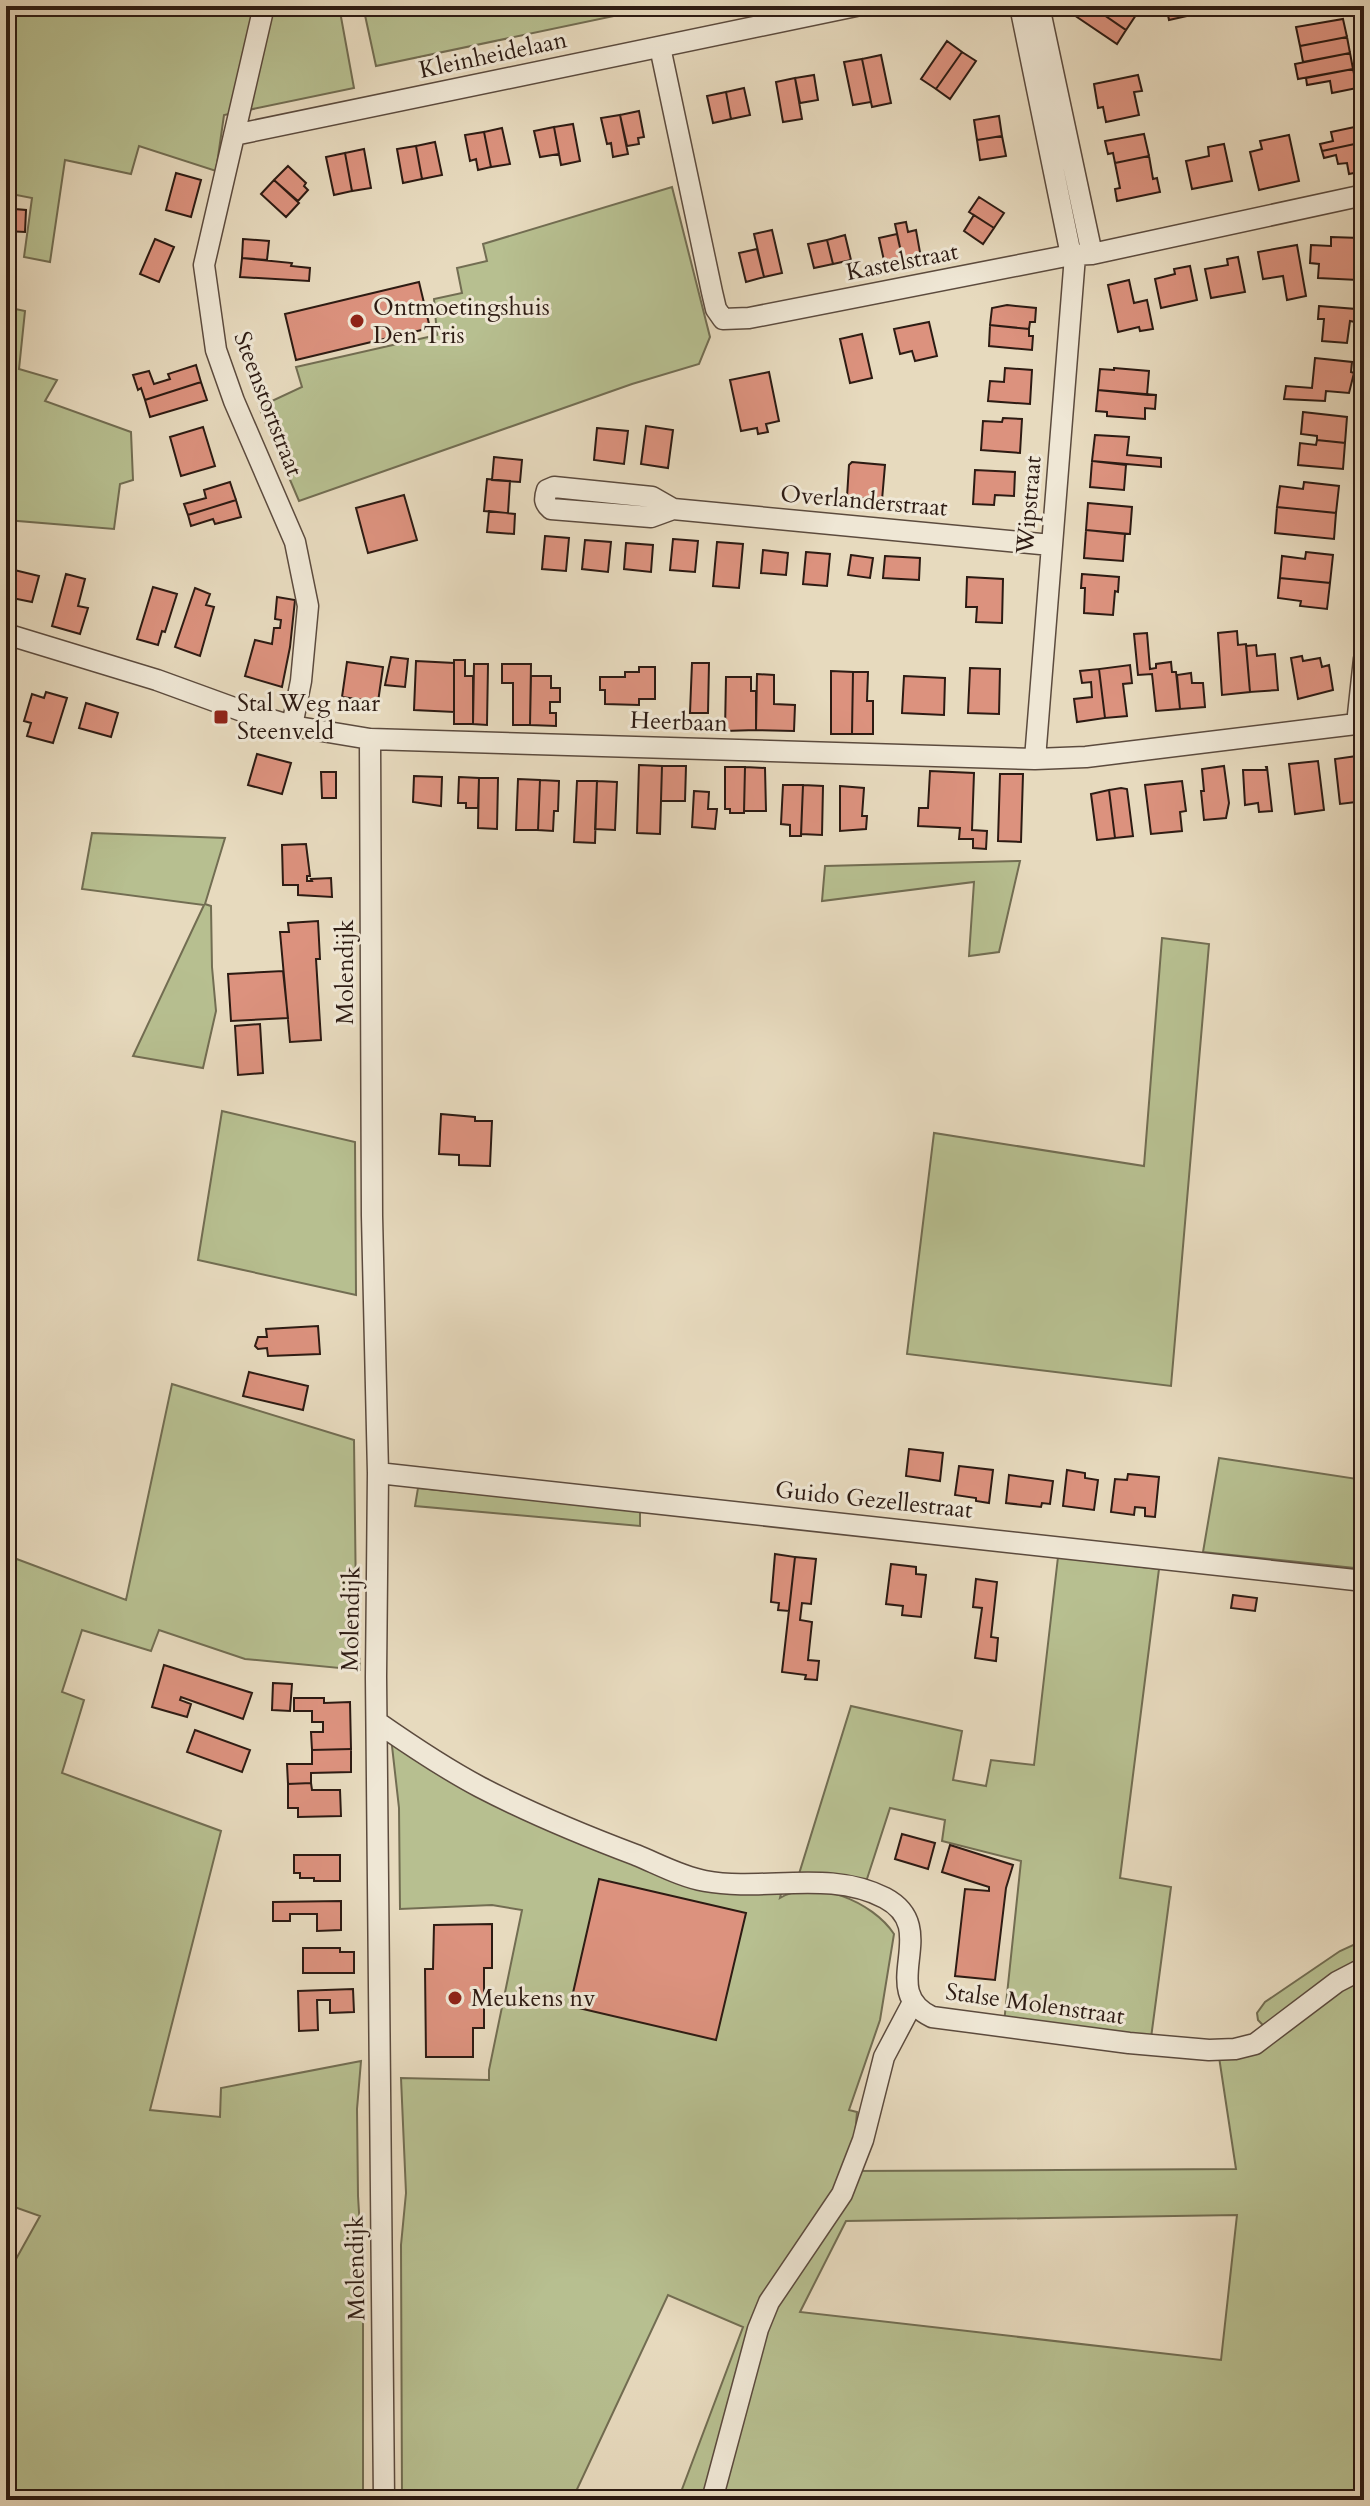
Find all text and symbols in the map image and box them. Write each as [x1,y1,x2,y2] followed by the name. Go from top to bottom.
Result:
[416,23,570,87] street label: Kleinheidelaan
[843,235,961,289] street label: Kastelstraat
[373,291,550,352] place label: Ontmoetingshuis Den Tris
[348,312,366,330] marker: Ontmoetingshuis Den Tris
[225,327,311,482] street label: Steenstortstraat
[1008,454,1050,557] street label: Wipstraat
[779,477,949,525] street label: Overlanderstraat
[237,687,380,748] place label: Stal Weg naar Steenveld
[630,704,729,740] street label: Heerbaan
[212,708,230,726] marker: Stal Weg naar Steenveld
[329,919,362,1025] street label: Molendijk
[774,1473,975,1527] street label: Guido Gezellestraat
[334,1566,368,1672] street label: Molendijk
[943,1975,1127,2033] street label: Stalse Molenstraat
[471,1982,596,2015] place label: Meukens nv
[446,1989,464,2007] marker: Meukens nv
[339,2215,373,2321] street label: Molendijk

